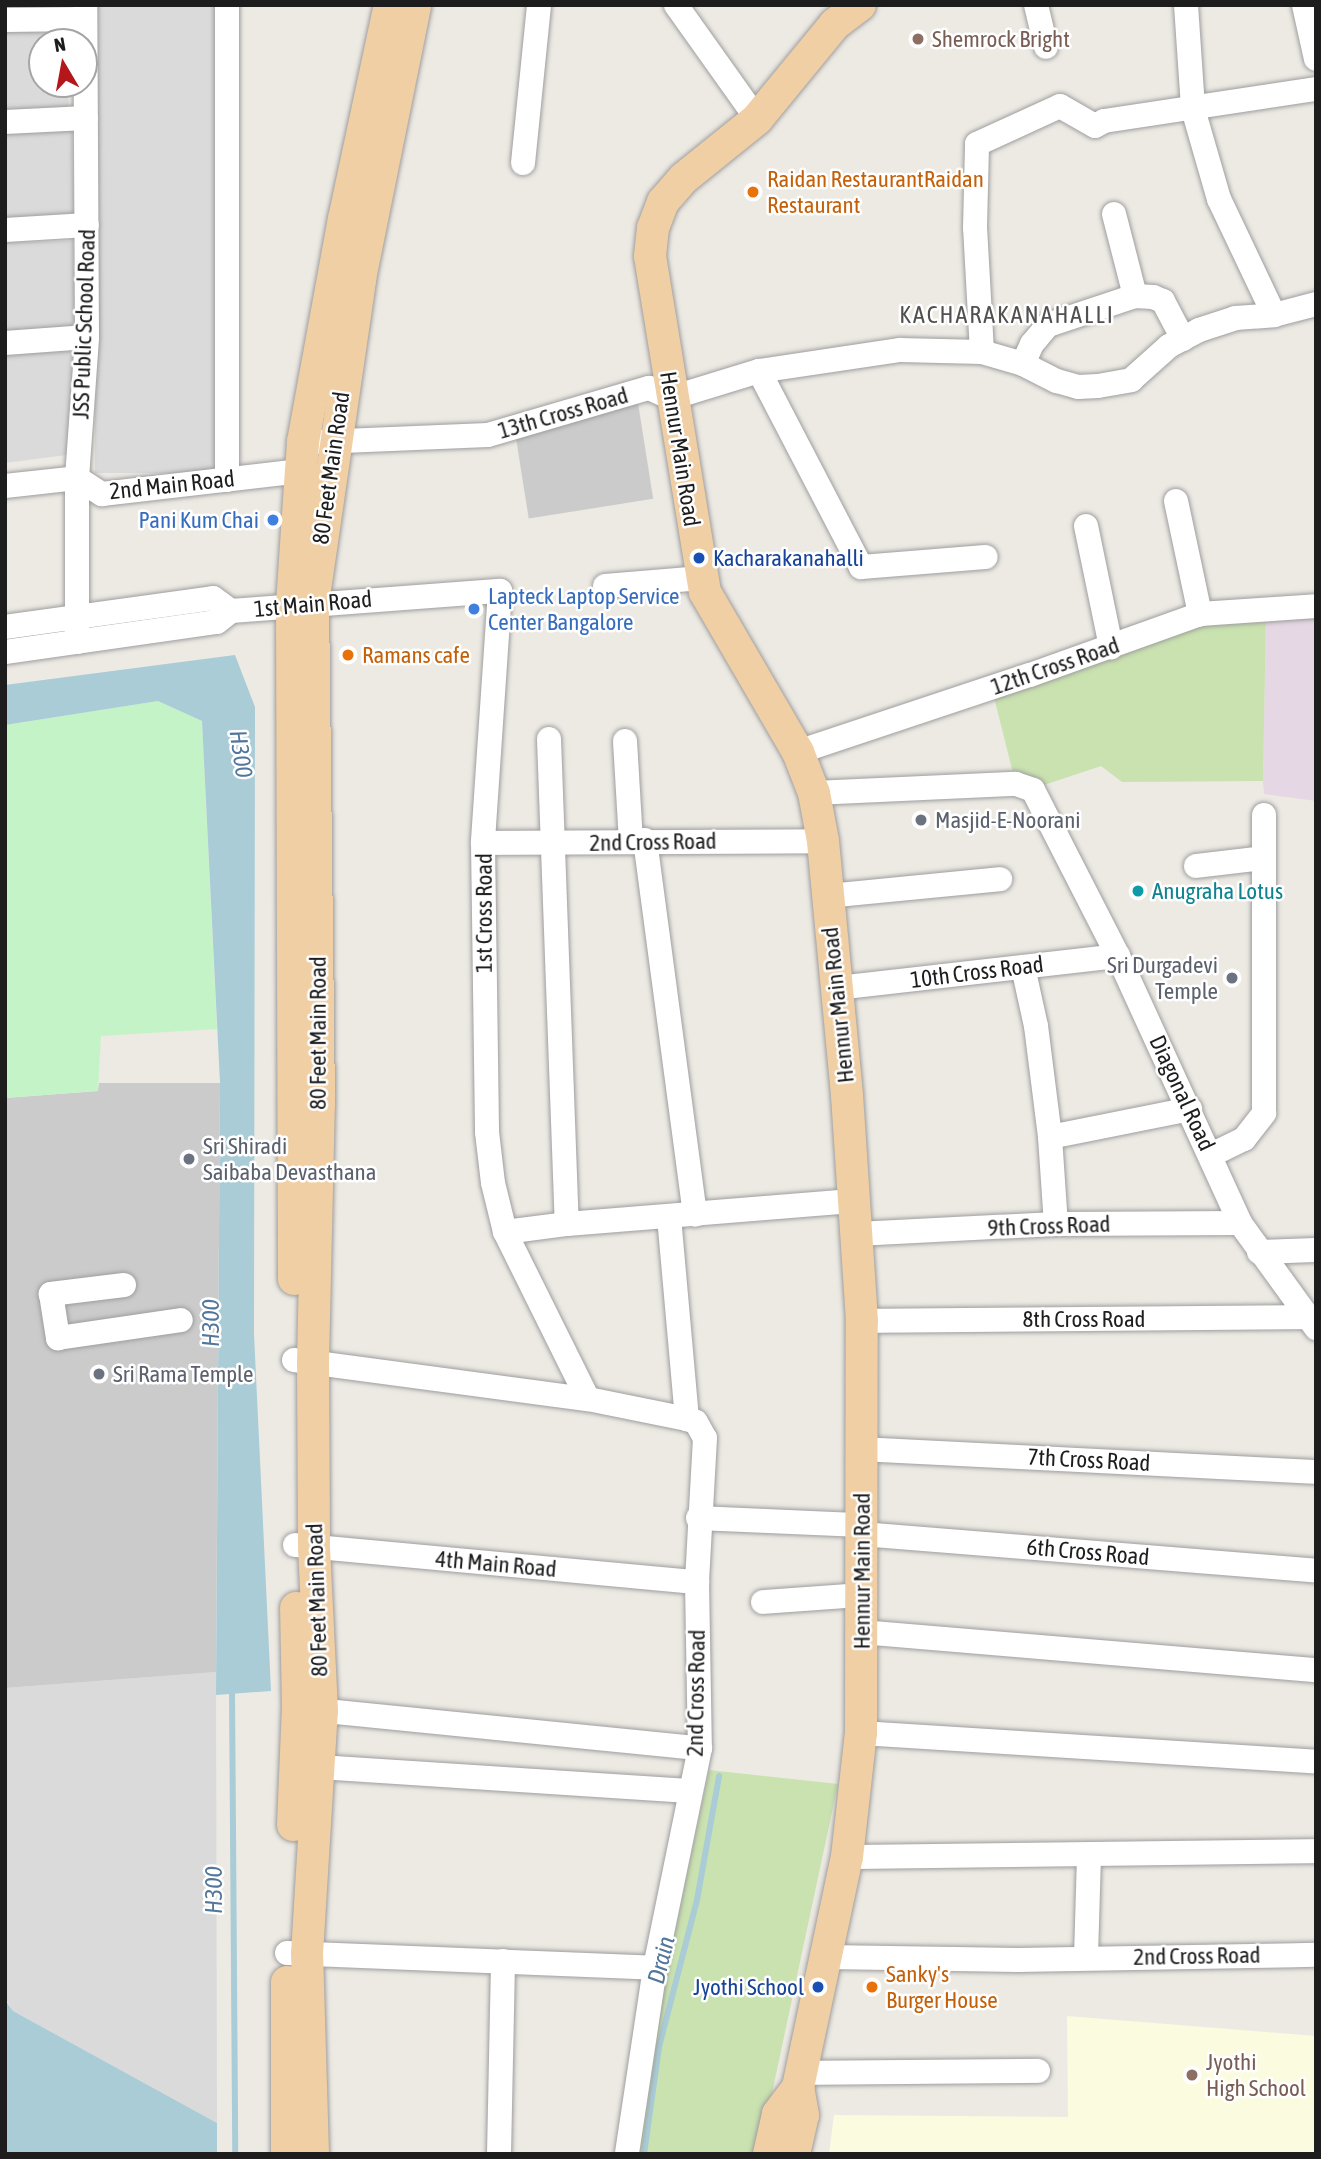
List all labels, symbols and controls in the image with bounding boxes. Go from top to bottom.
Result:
place label: Shemrock Bright [932,25,1070,53]
north arrow [28,28,98,98]
marker: Shemrock Bright [910,31,926,47]
text: N [52,32,67,56]
place label: Raidan RestaurantRaidan Restaurant [767,165,984,219]
marker: Raidan RestaurantRaidan Restaurant [745,184,761,200]
street label: JSS Public School Road [67,228,101,420]
district label: KACHARAKANAHALLI [901,301,1113,329]
street label: Hennur Main Road [654,369,706,529]
street label: 13th Cross Road [495,381,631,445]
street label: 80 Feet Main Road [307,390,355,546]
street label: 2nd Main Road [108,465,236,505]
place label: Pani Kum Chai [139,506,259,534]
marker: Pani Kum Chai [265,512,281,528]
place label: Kacharakanahalli [713,544,864,572]
marker: Kacharakanahalli [691,550,707,566]
place label: Lapteck Laptop Service Center Bangalore [488,582,679,636]
street label: 1st Main Road [253,585,373,623]
marker: Lapteck Laptop Service Center Bangalore [466,601,482,617]
street label: 12th Cross Road [987,631,1123,701]
place label: Ramans cafe [362,641,470,669]
marker: Ramans cafe [340,647,356,663]
water label: H300 [223,728,259,780]
place label: Masjid-E-Noorani [935,806,1081,834]
marker: Masjid-E-Noorani [913,812,929,828]
street label: 2nd Cross Road [589,827,717,857]
street label: 1st Cross Road [470,853,498,973]
place label: Anugraha Lotus [1152,877,1283,905]
marker: Anugraha Lotus [1130,883,1146,899]
street label: Hennur Main Road [816,926,860,1084]
street label: 10th Cross Road [909,950,1045,994]
place label: Sri Durgadevi Temple [1107,951,1218,1005]
street label: 80 Feet Main Road [304,956,332,1110]
marker: Sri Durgadevi Temple [1224,970,1240,986]
street label: Diagonal Road [1143,1031,1221,1155]
place label: Sri Shiradi Saibaba Devasthana [203,1132,376,1186]
marker: Sri Shiradi Saibaba Devasthana [181,1151,197,1167]
street label: 9th Cross Road [987,1210,1111,1242]
water label: H300 [197,1299,225,1347]
street label: 8th Cross Road [1023,1305,1145,1333]
place label: Sri Rama Temple [113,1360,253,1388]
marker: Sri Rama Temple [91,1366,107,1382]
street label: 7th Cross Road [1027,1443,1151,1477]
street label: Hennur Main Road [848,1493,876,1649]
street label: 80 Feet Main Road [301,1523,333,1677]
street label: 6th Cross Road [1026,1533,1150,1571]
street label: 4th Main Road [434,1545,558,1583]
street label: 2nd Cross Road [681,1629,711,1757]
water label: H300 [200,1866,228,1914]
water label: Drain [641,1933,681,1987]
street label: 2nd Cross Road [1133,1941,1261,1971]
place label: Sanky's Burger House [886,1960,998,2014]
place label: Jyothi School [693,1973,804,2001]
marker: Jyothi School [810,1979,826,1995]
marker: Sanky's Burger House [864,1979,880,1995]
place label: Jyothi High School [1206,2048,1306,2102]
marker: Jyothi High School [1184,2067,1200,2083]

